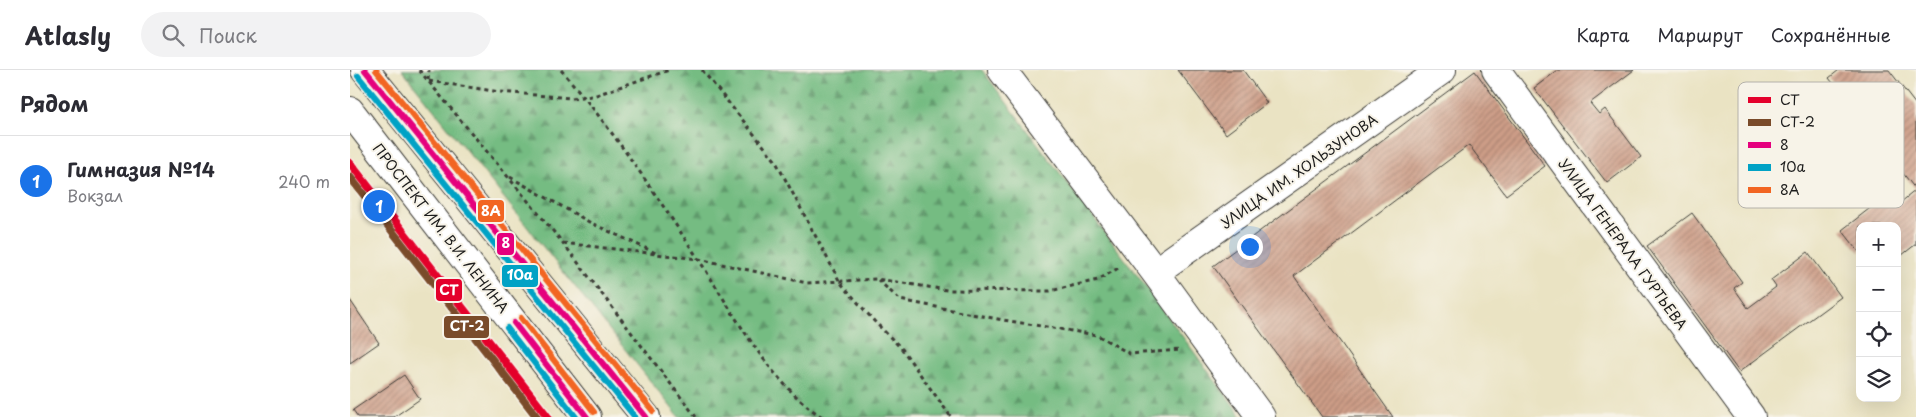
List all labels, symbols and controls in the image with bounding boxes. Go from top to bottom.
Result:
search box [141,12,491,57]
text: Atlasly [25,17,111,53]
icon: search [159,21,187,49]
text: Поиск [199,21,257,49]
text: Карта [1577,21,1629,48]
text: Маршрут [1657,21,1743,48]
text: Сохранённые [1771,21,1891,48]
legend [1738,82,1904,208]
text: Рядом [20,87,88,119]
text: СТ [1780,89,1800,110]
street label: УЛИЦА ИМ. ХОЛЬЗУНОВА [1216,109,1382,233]
text: СТ-2 [1780,111,1815,132]
text: 8 [1780,134,1789,155]
street label: ПРОСПЕКТ ИМ. В.И. ЛЕНИНА [368,139,514,318]
street label: УЛИЦА ГЕНЕРАЛА ГУРТЬЕВА [1554,154,1692,334]
text: Гимназия №14 [67,155,215,183]
text: 10а [1780,156,1806,177]
text: 1 [32,169,40,193]
text: 240 m [278,169,330,193]
text: 8А [1780,179,1800,200]
text: Вокзал [67,183,123,207]
pin: 1 [363,187,395,225]
line badge: 8А [477,199,505,223]
text: 8А [481,200,501,221]
map controls [1856,222,1901,402]
button: + [1856,222,1901,267]
line badge: 8 [496,232,515,256]
text: 8 [502,232,511,253]
your location [1237,234,1263,260]
line badge: 10а [501,264,539,288]
text: 10а [507,264,534,285]
button: − [1856,267,1901,312]
line badge: СТ [435,278,463,302]
text: СТ [439,279,459,300]
button: locate [1856,312,1901,357]
line badge: СТ-2 [443,315,490,339]
text: СТ-2 [450,315,484,336]
button: layers [1856,357,1901,402]

